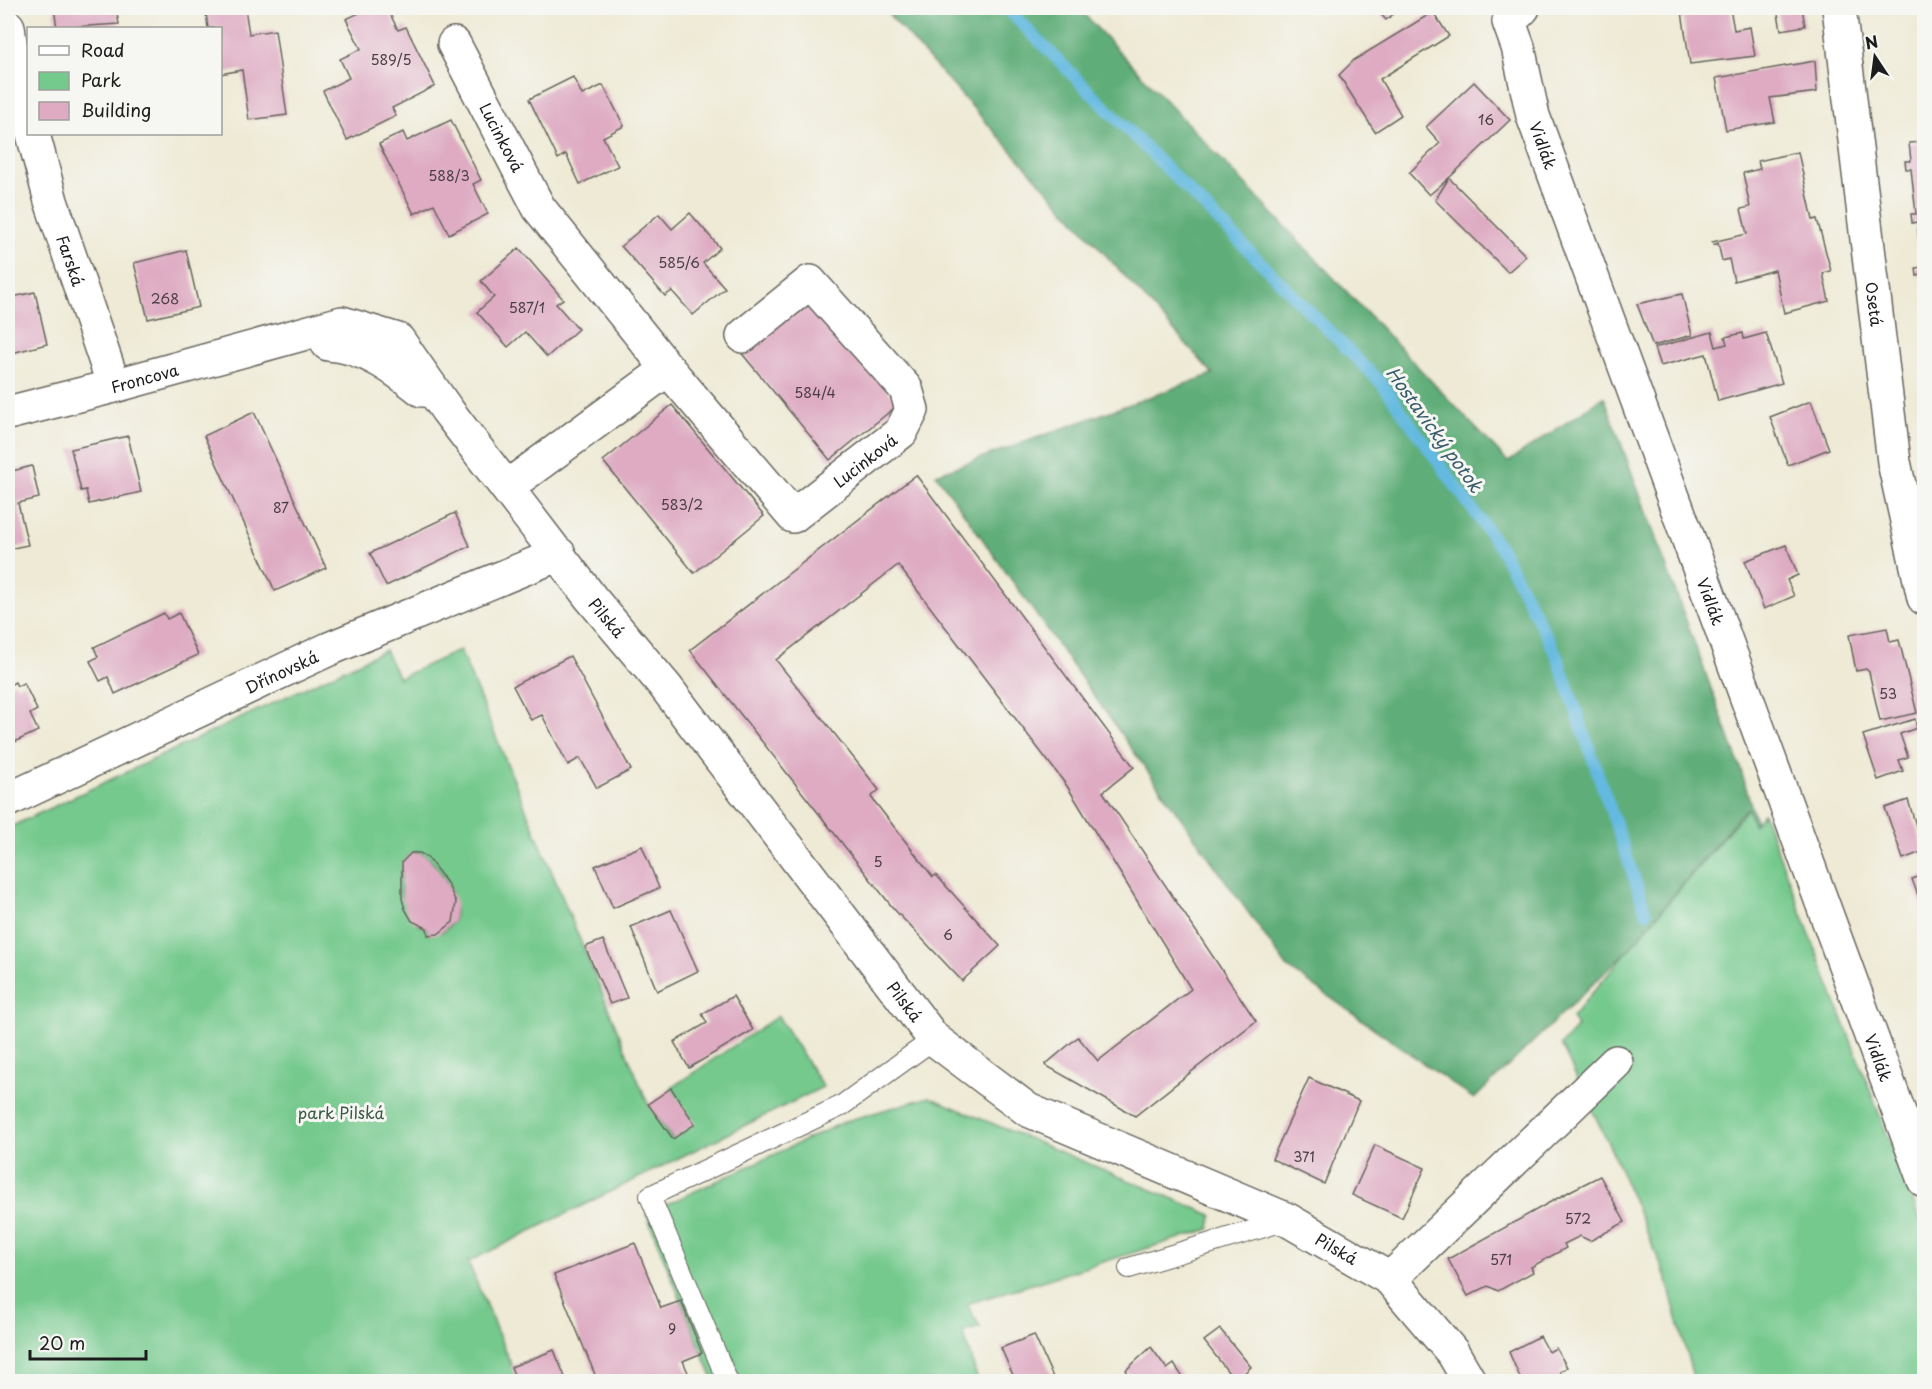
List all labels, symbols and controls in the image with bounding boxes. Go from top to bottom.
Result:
legend [27,27,222,135]
north arrow [1845,27,1905,87]
text: N [1863,28,1880,55]
text: Road [81,36,125,63]
house number: 589/5 [370,49,412,70]
text: Park [81,66,121,93]
text: Building [81,96,151,123]
street label: Lucinková [474,98,530,176]
house number: 16 [1478,109,1494,130]
street label: Vidlák [1524,118,1564,173]
house number: 588/3 [428,165,470,186]
street label: Farská [51,232,91,289]
house number: 585/6 [658,252,700,273]
street label: Osetá [1860,280,1889,327]
house number: 268 [151,288,179,309]
house number: 587/1 [509,297,545,318]
street label: Froncova [108,357,181,398]
water label: Hostavický potok [1380,360,1490,498]
house number: 584/4 [794,382,836,403]
street label: Lucinková [828,427,902,493]
house number: 583/2 [661,494,703,515]
house number: 87 [273,497,289,518]
street label: Vidlák [1692,574,1731,629]
street label: Pilská [584,592,631,642]
street label: Dřínovská [241,644,322,699]
house number: 53 [1879,683,1897,704]
house number: 5 [873,851,883,872]
house number: 6 [943,924,953,945]
street label: Pilská [882,976,928,1026]
street label: Vidlák [1859,1030,1899,1085]
park label: park Pilská [298,1100,385,1124]
house number: 371 [1293,1146,1315,1167]
house number: 572 [1565,1208,1591,1229]
street label: Pilská [1311,1227,1362,1270]
house number: 571 [1490,1249,1512,1270]
house number: 9 [668,1318,676,1339]
scale bar [30,1323,146,1361]
text: 20 m [39,1329,85,1356]

